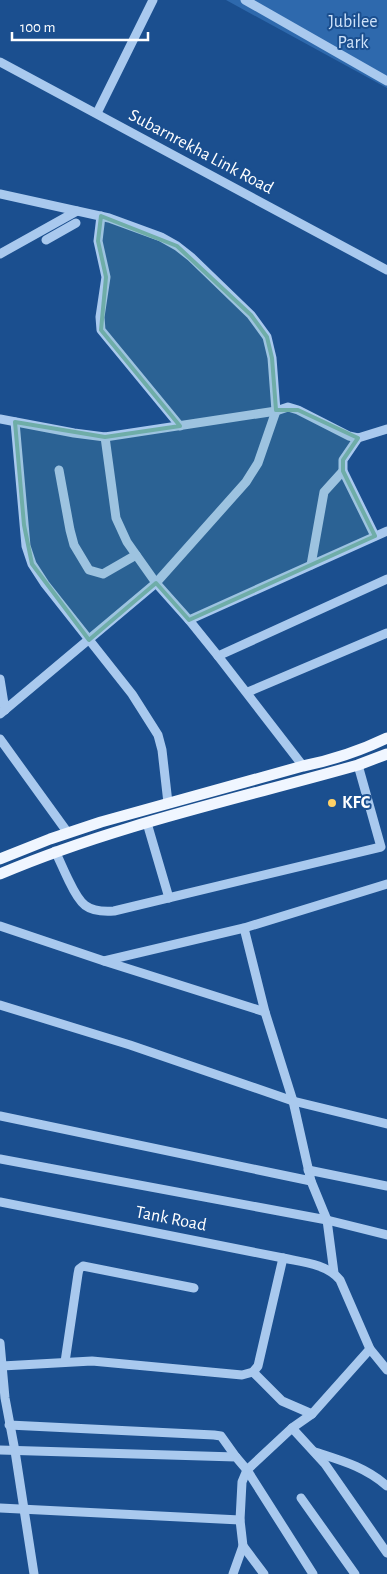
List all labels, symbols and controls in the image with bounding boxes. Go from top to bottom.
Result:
scale bar [12,10,149,42]
park label: Jubilee Park [328,13,378,52]
text: 100 m [20,20,55,35]
street label: Subarnrekha Link Road [126,106,276,198]
place label: KFC [342,794,371,812]
marker: KFC [326,797,338,809]
street label: Tank Road [134,1203,208,1235]

